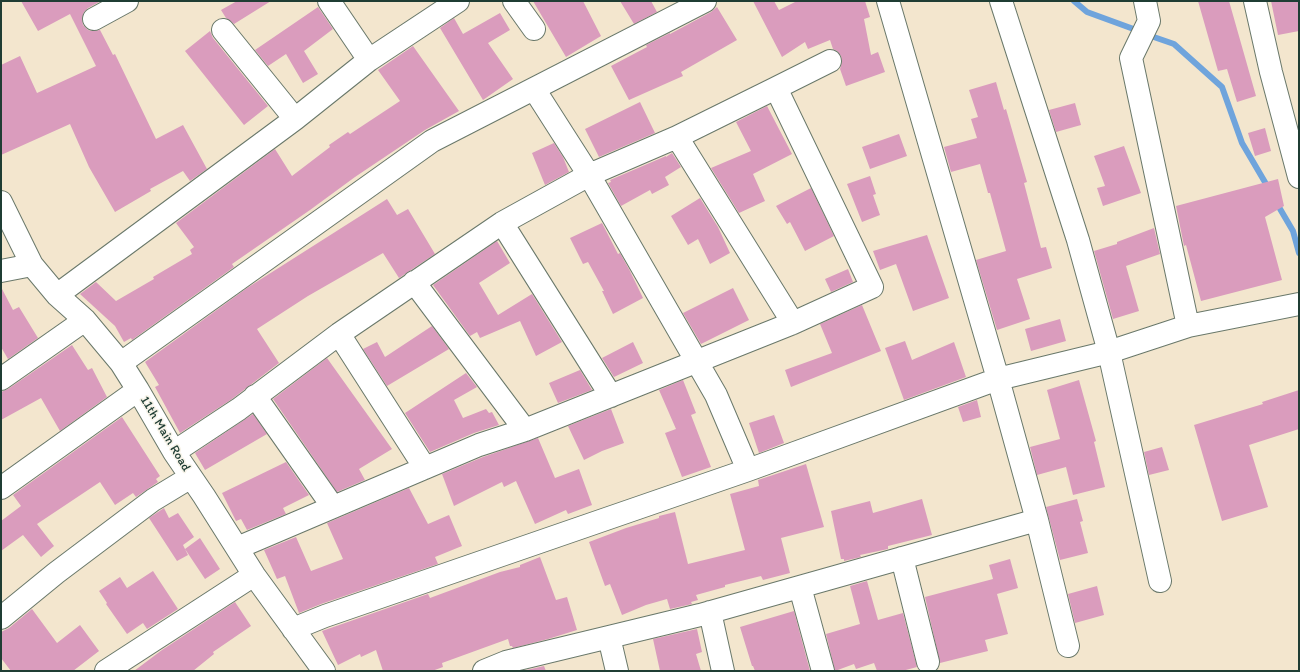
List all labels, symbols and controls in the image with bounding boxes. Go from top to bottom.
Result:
street label: 11th Main Road [136,394,194,474]

